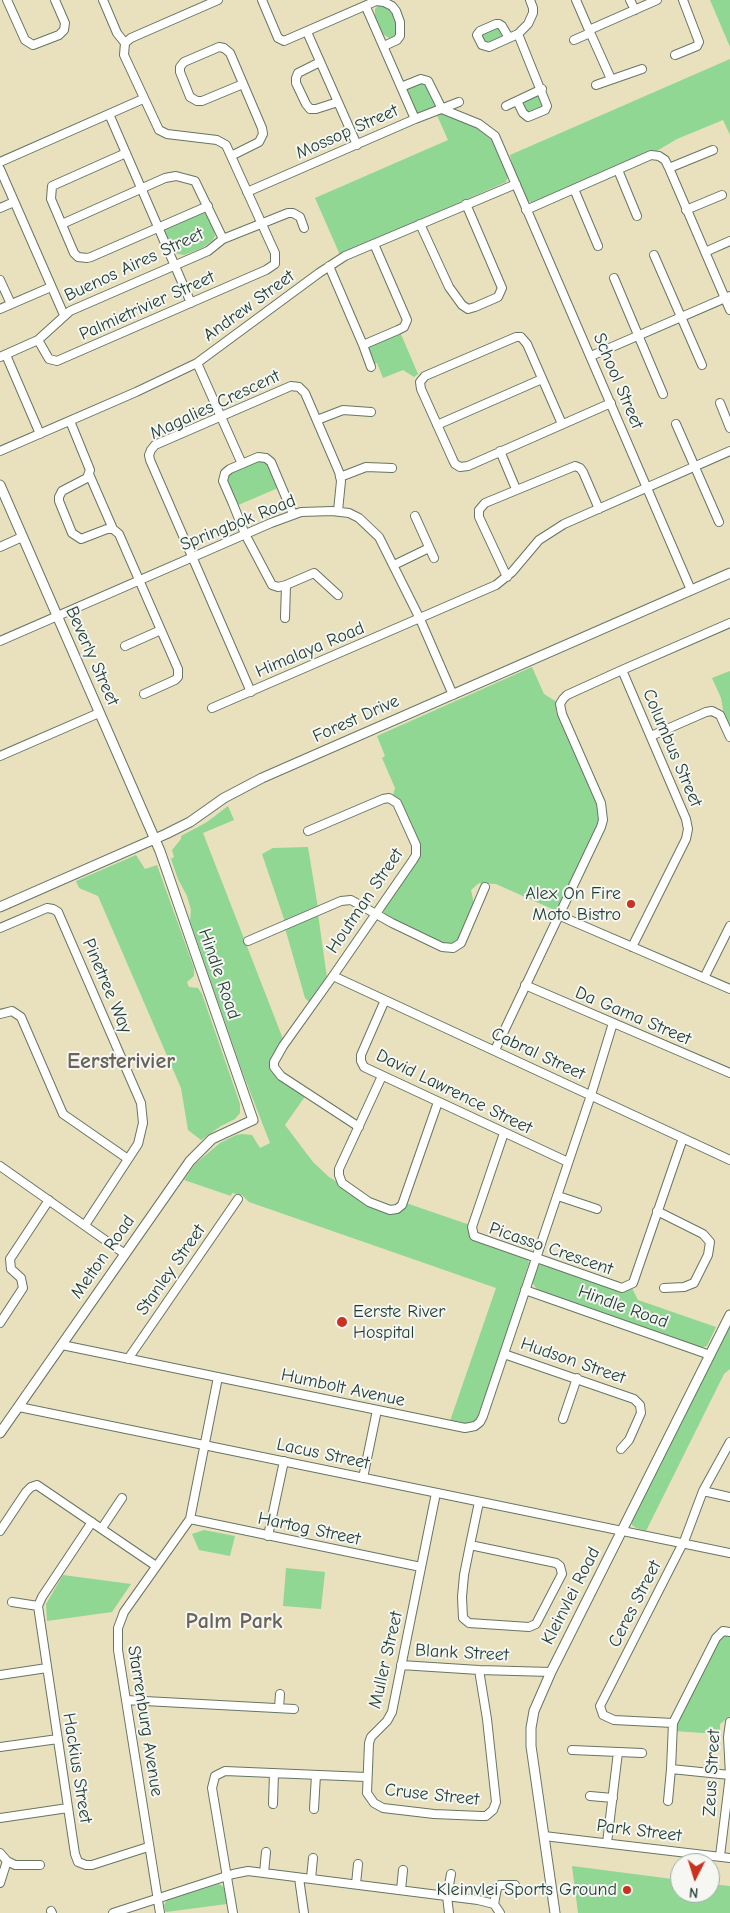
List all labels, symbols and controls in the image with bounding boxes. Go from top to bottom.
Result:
street label: Mossop Street [293,100,401,164]
street label: Buenos Aires Street [61,223,207,307]
street label: Palmietrivier Street [76,266,218,346]
street label: Andrew Street [199,266,299,346]
street label: School Street [588,330,648,432]
street label: Magalies Crescent [147,365,283,445]
street label: Springbok Road [177,490,299,556]
street label: Beverly Street [60,603,124,709]
street label: Himalaya Road [252,617,368,683]
street label: Columbus Street [637,686,707,810]
street label: Forest Drive [310,690,402,748]
street label: Houtman Street [322,844,408,958]
place label: Alex On Fire Moto Bistro [525,883,621,926]
marker: Alex On Fire Moto Bistro [625,898,637,910]
street label: Hindle Road [193,926,245,1022]
street label: Pinetree Way [77,935,137,1037]
street label: Da Gama Street [572,982,694,1050]
street label: Cabral Street [488,1023,588,1085]
street label: David Lawrence Street [372,1045,536,1139]
district label: Eersterivier [67,1049,175,1075]
street label: Melton Road [66,1211,140,1303]
street label: Picasso Crescent [486,1218,616,1280]
street label: Stanley Street [132,1220,210,1320]
street label: Hindle Road [575,1281,671,1333]
place label: Eerste River Hospital [353,1301,445,1344]
marker: Eerste River Hospital [335,1315,349,1329]
street label: Hudson Street [518,1333,628,1389]
street label: Humbolt Avenue [279,1364,407,1412]
street label: Lacus Street [275,1434,371,1474]
street label: Hartog Street [256,1508,362,1550]
street label: Kleinvlei Road [537,1544,605,1648]
street label: Ceres Street [604,1557,666,1651]
district label: Palm Park [186,1609,282,1635]
street label: Muller Street [364,1609,408,1711]
street label: Blank Street [414,1640,510,1666]
street label: Starrenburg Avenue [122,1644,168,1798]
street label: Hackius Street [58,1711,96,1825]
street label: Zeus Street [699,1729,725,1817]
street label: Cruse Street [384,1779,480,1811]
street label: Park Street [595,1815,683,1847]
north arrow [670,1853,720,1903]
place label: Kleinvlei Sports Ground [437,1879,617,1901]
marker: Kleinvlei Sports Ground [621,1884,633,1896]
text: N [688,1884,699,1901]

